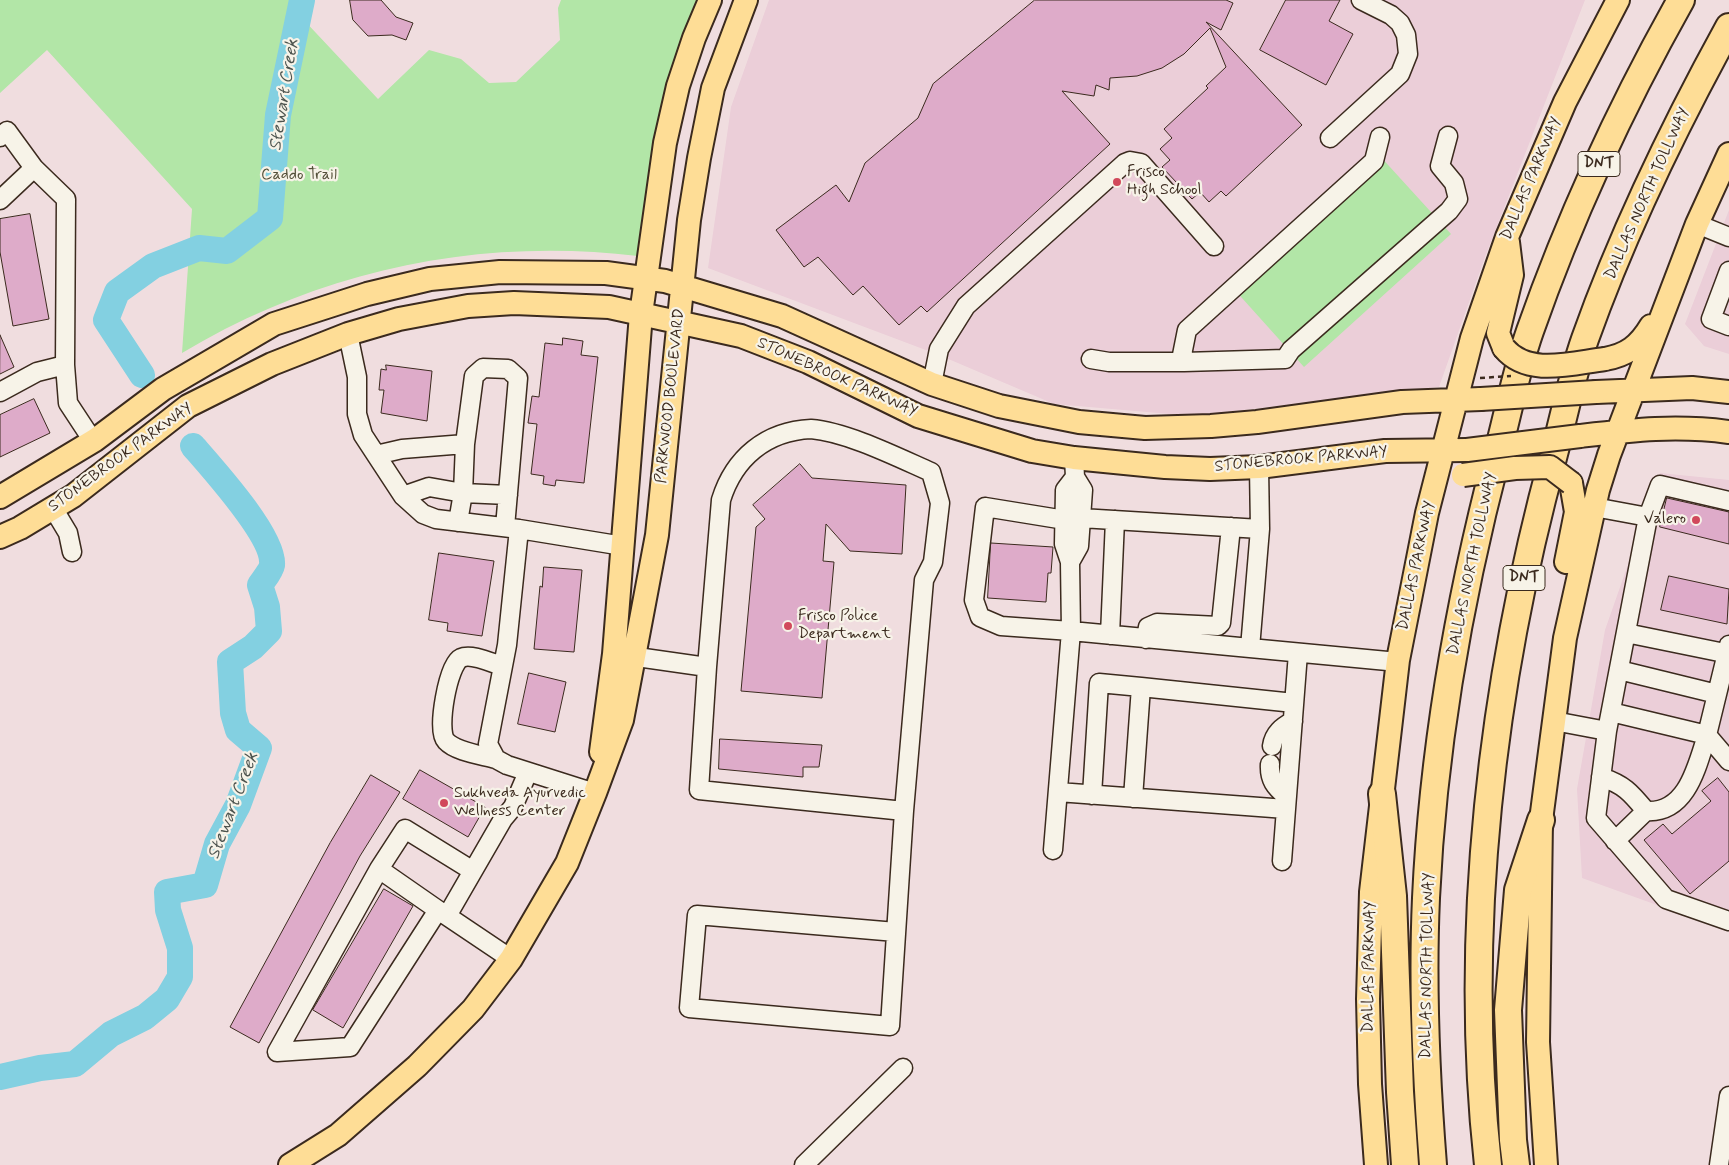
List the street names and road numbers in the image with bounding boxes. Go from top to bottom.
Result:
street label: DALLAS NORTH TOLLWAY [1601,105,1695,283]
street label: DALLAS PARKWAY [1497,115,1567,243]
road number: DNT [1578,152,1620,176]
street label: PARKWOOD BOULEVARD [652,308,690,484]
street label: STONEBROOK PARKWAY [754,334,920,422]
street label: STONEBROOK PARKWAY [45,399,197,517]
street label: STONEBROOK PARKWAY [1214,443,1388,477]
street label: DALLAS NORTH TOLLWAY [1444,471,1502,657]
street label: DALLAS PARKWAY [1394,500,1440,632]
road number: DNT [1503,566,1545,590]
street label: DALLAS NORTH TOLLWAY [1417,873,1439,1059]
street label: DALLAS PARKWAY [1359,901,1381,1033]

